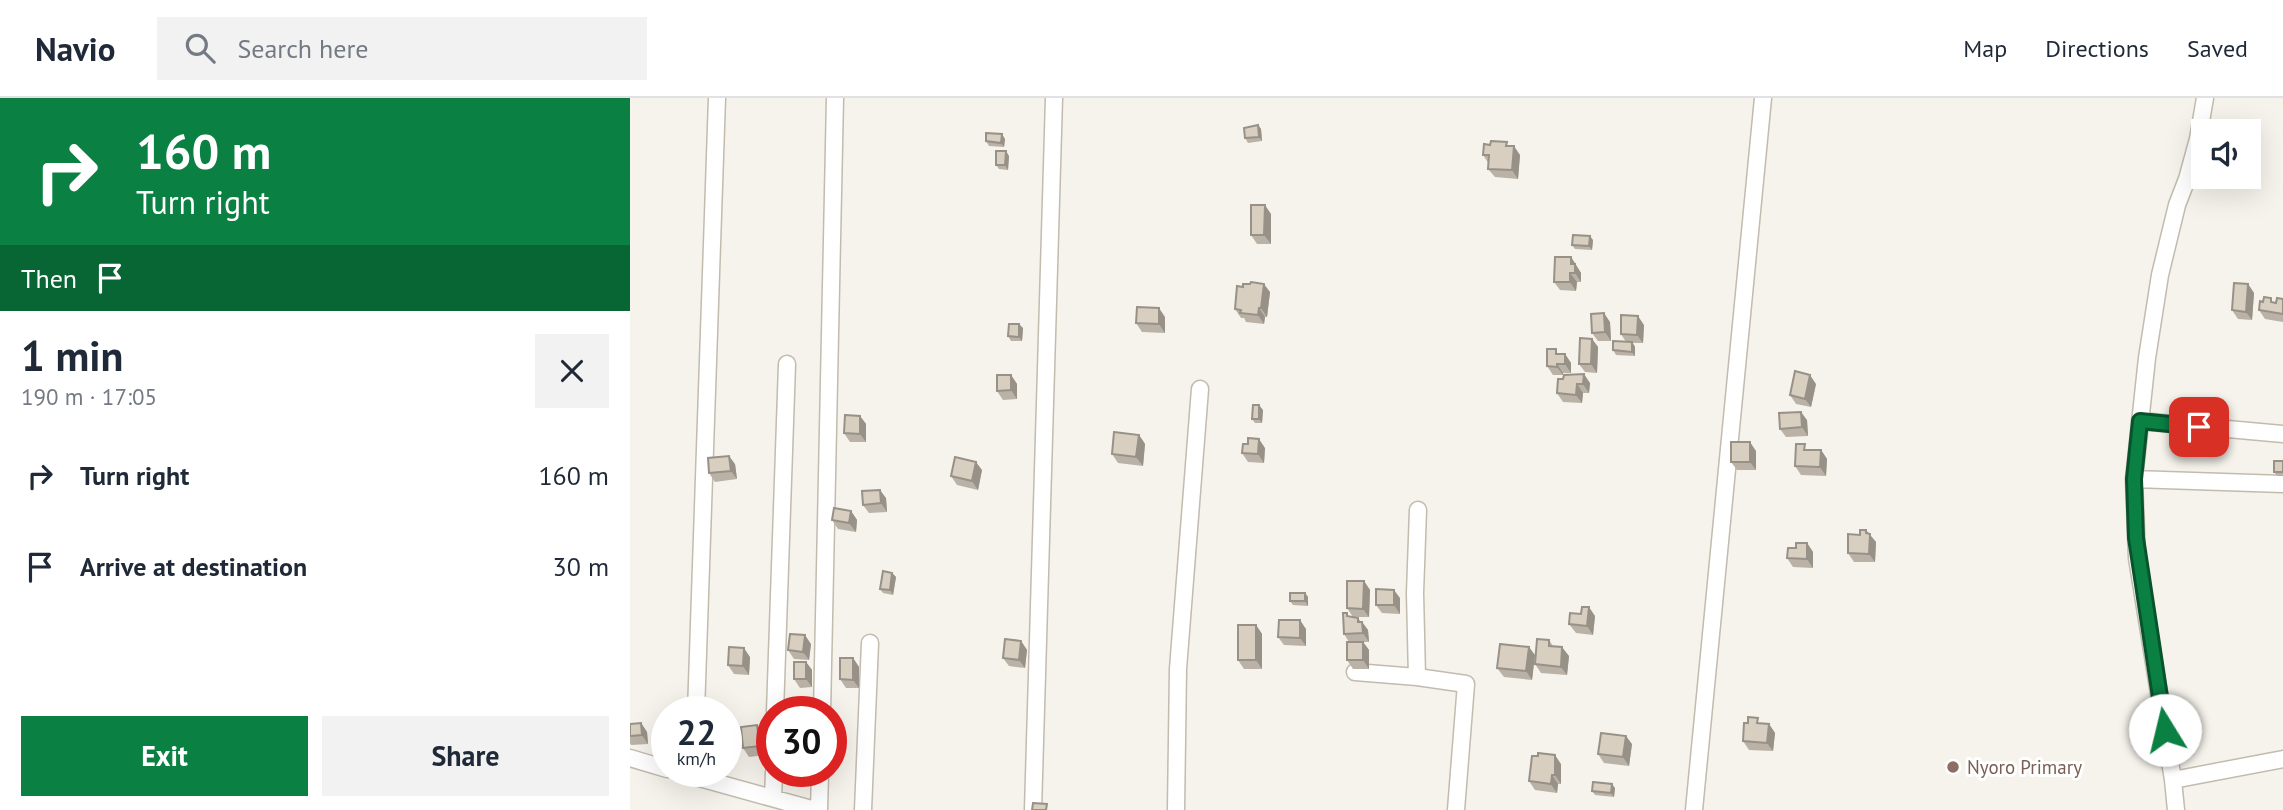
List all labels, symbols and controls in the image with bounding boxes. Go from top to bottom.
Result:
search box [157,17,647,80]
text: Navio [35,27,115,70]
icon: search [181,29,219,67]
text: Search here [237,32,369,65]
text: Map [1963,33,2007,64]
text: Directions [2045,33,2149,64]
text: Saved [2187,33,2248,64]
text: 160 m [136,119,271,183]
map controls [2191,119,2261,189]
button: sound [2191,119,2261,189]
icon: right [21,126,112,217]
text: Turn right [136,181,270,223]
icon: arrive [91,259,129,297]
text: Then [21,262,77,295]
text: 1 min [21,328,123,383]
button: close [535,334,609,408]
text: 190 m · 17:05 [21,382,157,411]
pin [2169,397,2229,457]
icon: arrive [2180,408,2218,446]
icon: right [21,457,59,495]
text: Turn right [80,459,189,492]
text: 160 m [538,459,609,492]
icon: arrive [21,548,59,586]
text: Arrive at destination [80,550,307,583]
text: 30 m [553,550,609,583]
position arrow [2128,693,2202,767]
speed limit sign: 30 [756,696,847,787]
text: 22 [677,709,716,755]
button: Exit [21,716,308,796]
button: Share [322,716,609,796]
text: km/h [677,747,716,770]
place label: Nyoro Primary [1967,755,2082,779]
marker: Nyoro Primary [1945,759,1961,775]

